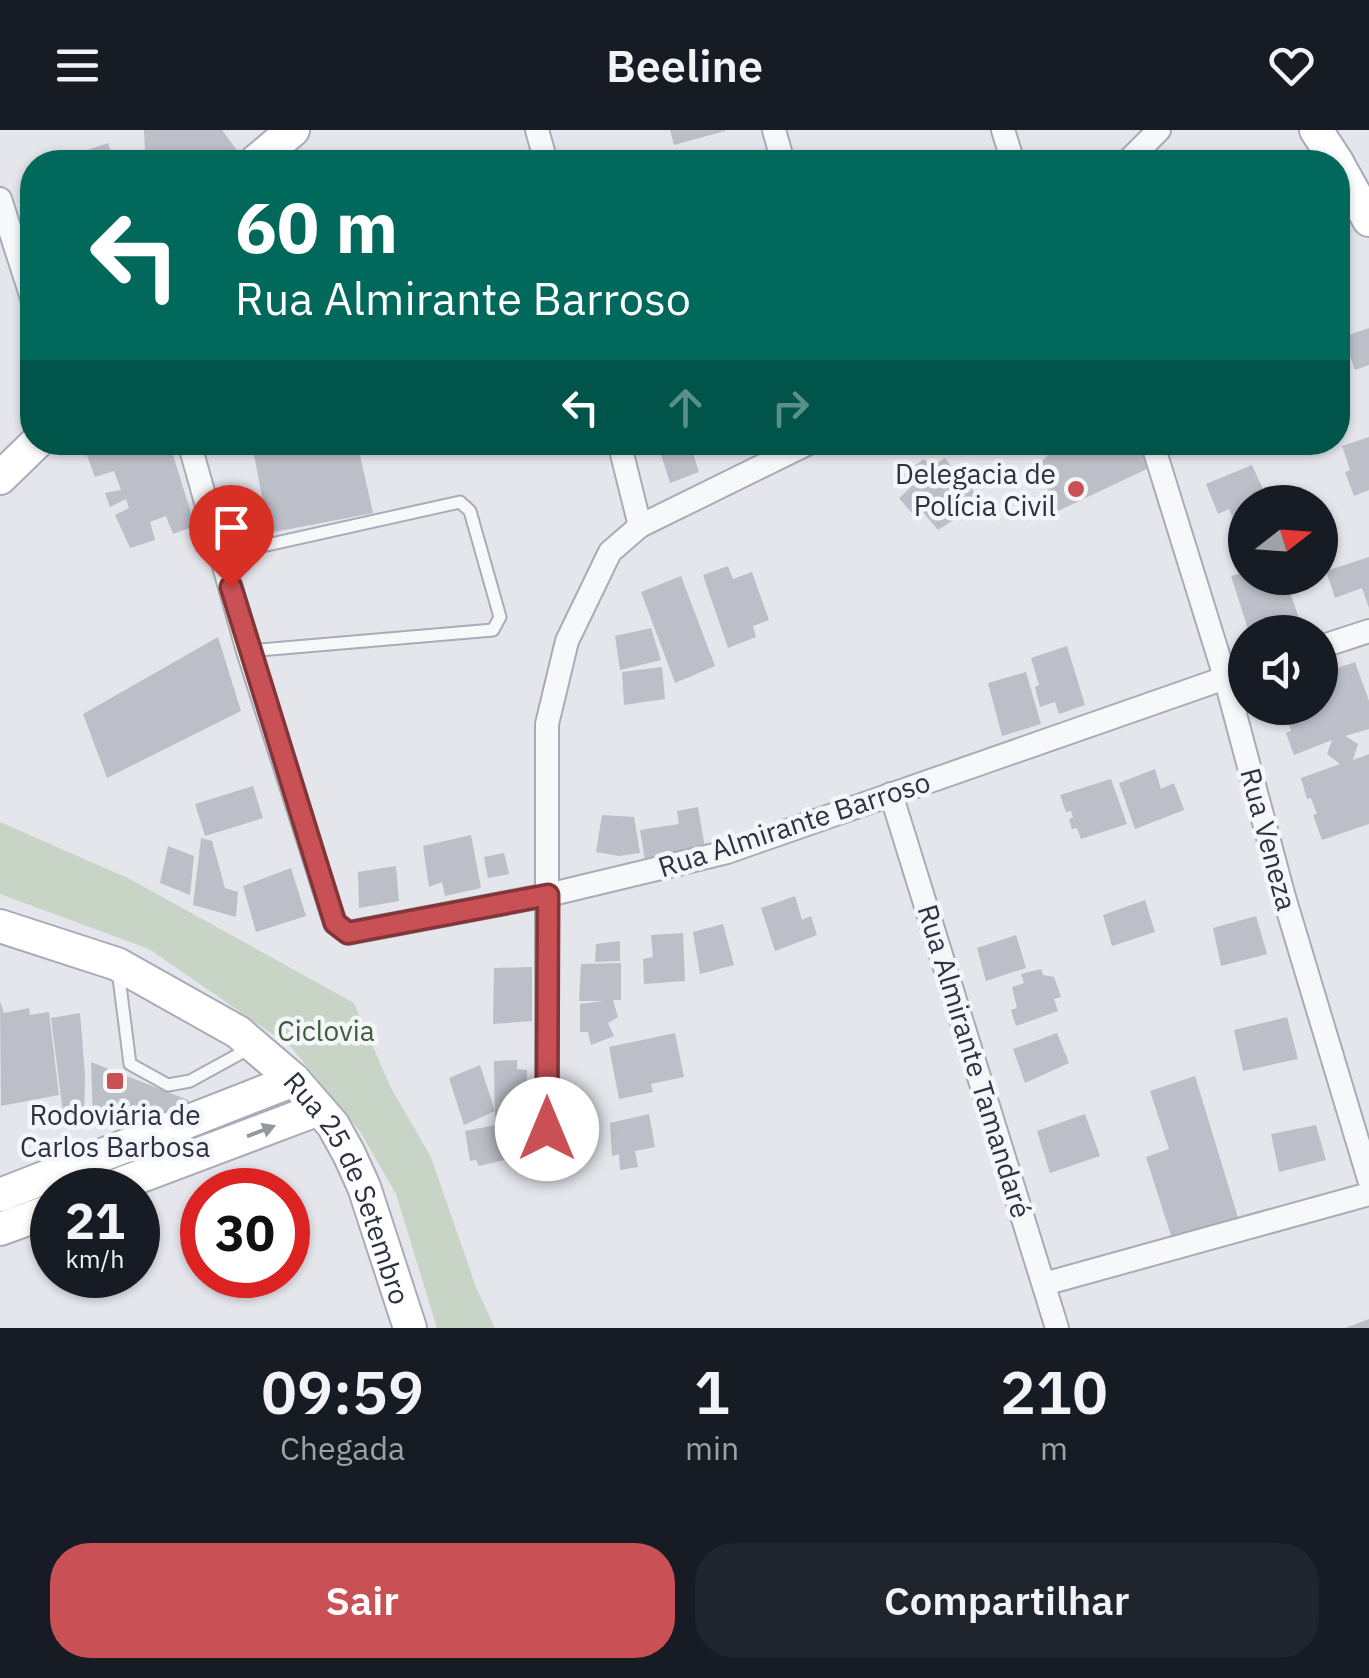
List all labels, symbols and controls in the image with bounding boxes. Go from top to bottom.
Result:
text: Beeline [606,36,763,94]
icon: menu [50,38,105,93]
icon: heart [1264,38,1319,93]
text: 60 m [235,181,398,272]
icon: left [70,190,200,320]
text: Rua Almirante Barroso [235,269,691,327]
icon: left [553,380,608,435]
icon: ahead [658,380,713,435]
icon: right [763,380,818,435]
place label: Delegacia de Polícia Civil [895,455,1056,524]
marker: Delegacia de Polícia Civil [1065,478,1087,500]
pin [189,485,274,588]
north arrow [1228,485,1338,595]
map controls [1228,485,1338,725]
icon: arrive [204,500,259,555]
button: sound [1228,615,1338,725]
street label: Rua Almirante Barroso [653,763,935,885]
street label: Rua Veneza [1232,764,1306,914]
street label: Rua Almirante Tamandaré [910,900,1040,1222]
park label: Ciclovia [277,1012,375,1049]
street label: Rua 25 de Setembro [276,1063,419,1309]
marker: Rodoviária de Carlos Barbosa [104,1070,126,1092]
position arrow [495,1077,599,1181]
place label: Rodoviária de Carlos Barbosa [20,1096,210,1165]
one-way arrow [246,1123,276,1138]
speed limit sign: 30 [180,1168,310,1298]
text: 21 [65,1188,125,1253]
text: km/h [66,1242,124,1275]
text: 09:59 [261,1352,424,1431]
text: 1 [694,1352,730,1431]
text: 210 [1000,1352,1108,1431]
text: Chegada [280,1427,405,1469]
text: min [685,1427,739,1469]
text: m [1040,1427,1068,1469]
button: Sair [50,1543,675,1658]
button: Compartilhar [695,1543,1319,1658]

